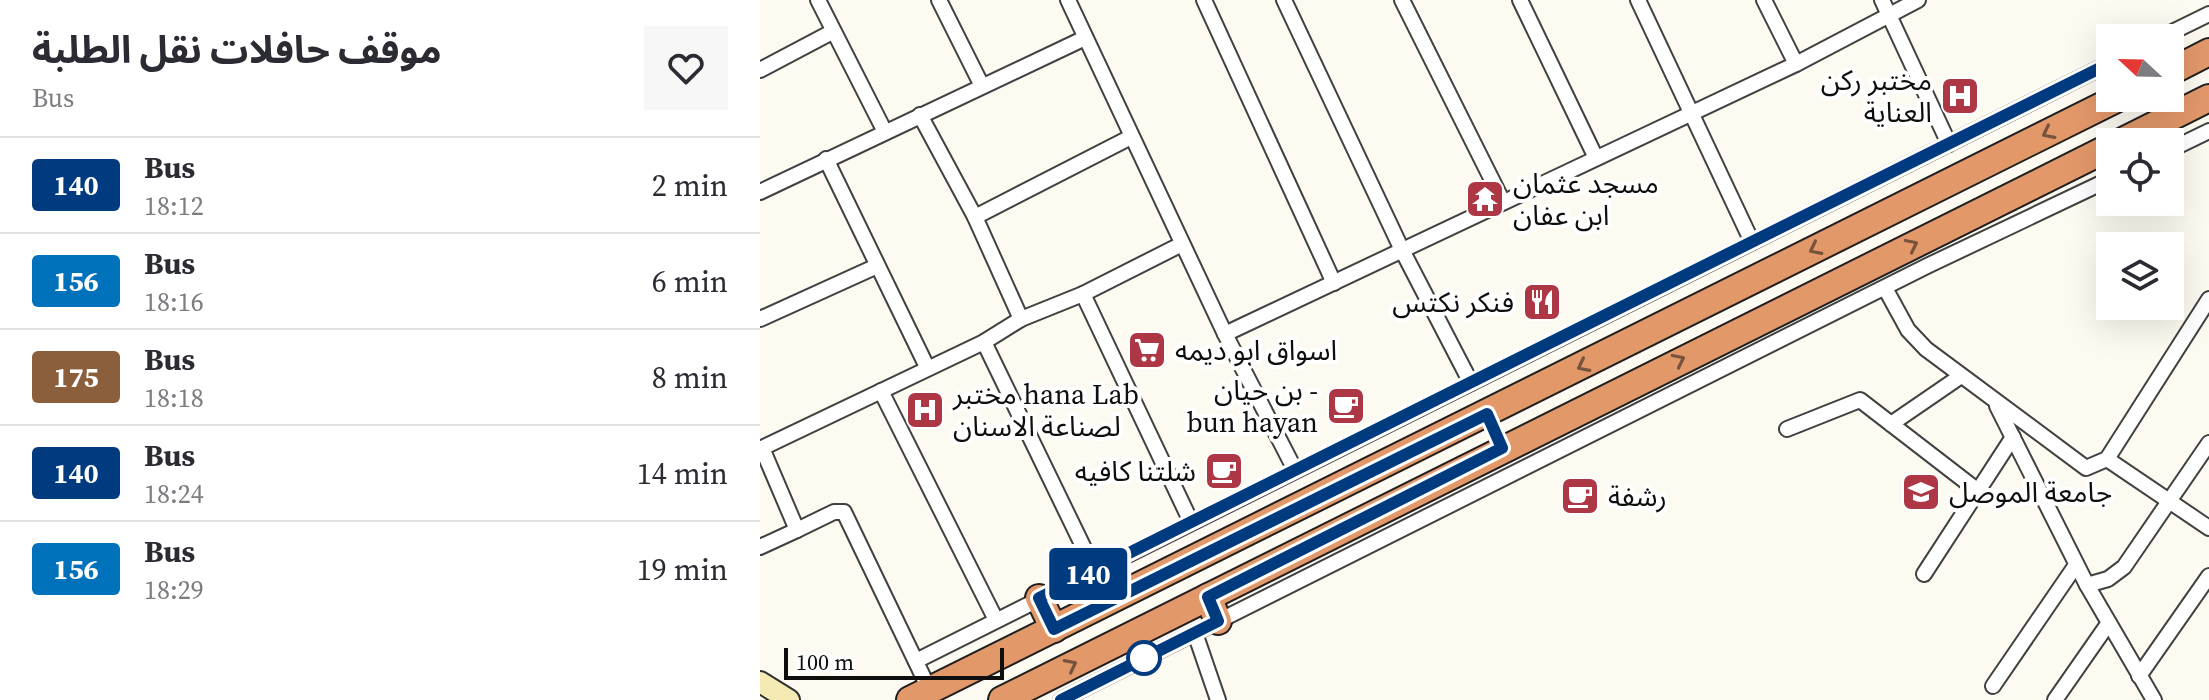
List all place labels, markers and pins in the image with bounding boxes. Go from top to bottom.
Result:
place label: مختبر ركن العناية [1821,61,1932,131]
hospital icon: مختبر ركن العناية [1939,75,1981,117]
place label: مسجد عثمان ابن عفان [1513,164,1659,234]
temple icon: مسجد عثمان ابن عفان [1464,178,1506,220]
restaurant icon: فنكر نكتس [1521,281,1563,323]
place label: فنكر نكتس [1392,283,1514,321]
supermarket icon: اسواق ابو ديمه [1126,329,1168,371]
place label: اسواق ابو ديمه [1175,331,1337,369]
place label: بن حيان - bun hayan [1187,371,1318,441]
place label: مختبر hana Lab لصناعة الاسنان [952,375,1139,445]
cafe icon: بن حيان - bun hayan [1325,385,1367,427]
hospital icon: مختبر hana Lab لصناعة الاسنان [904,389,946,431]
cafe icon: شلتنا كافيه [1203,450,1245,492]
place label: شلتنا كافيه [1075,452,1196,490]
school or university icon: جامعة الموصل [1900,471,1942,513]
place label: جامعة الموصل [1949,473,2112,511]
cafe icon: رشفة [1559,475,1601,517]
place label: رشفة [1608,477,1667,515]
unlabelled marker [1127,641,1161,675]

